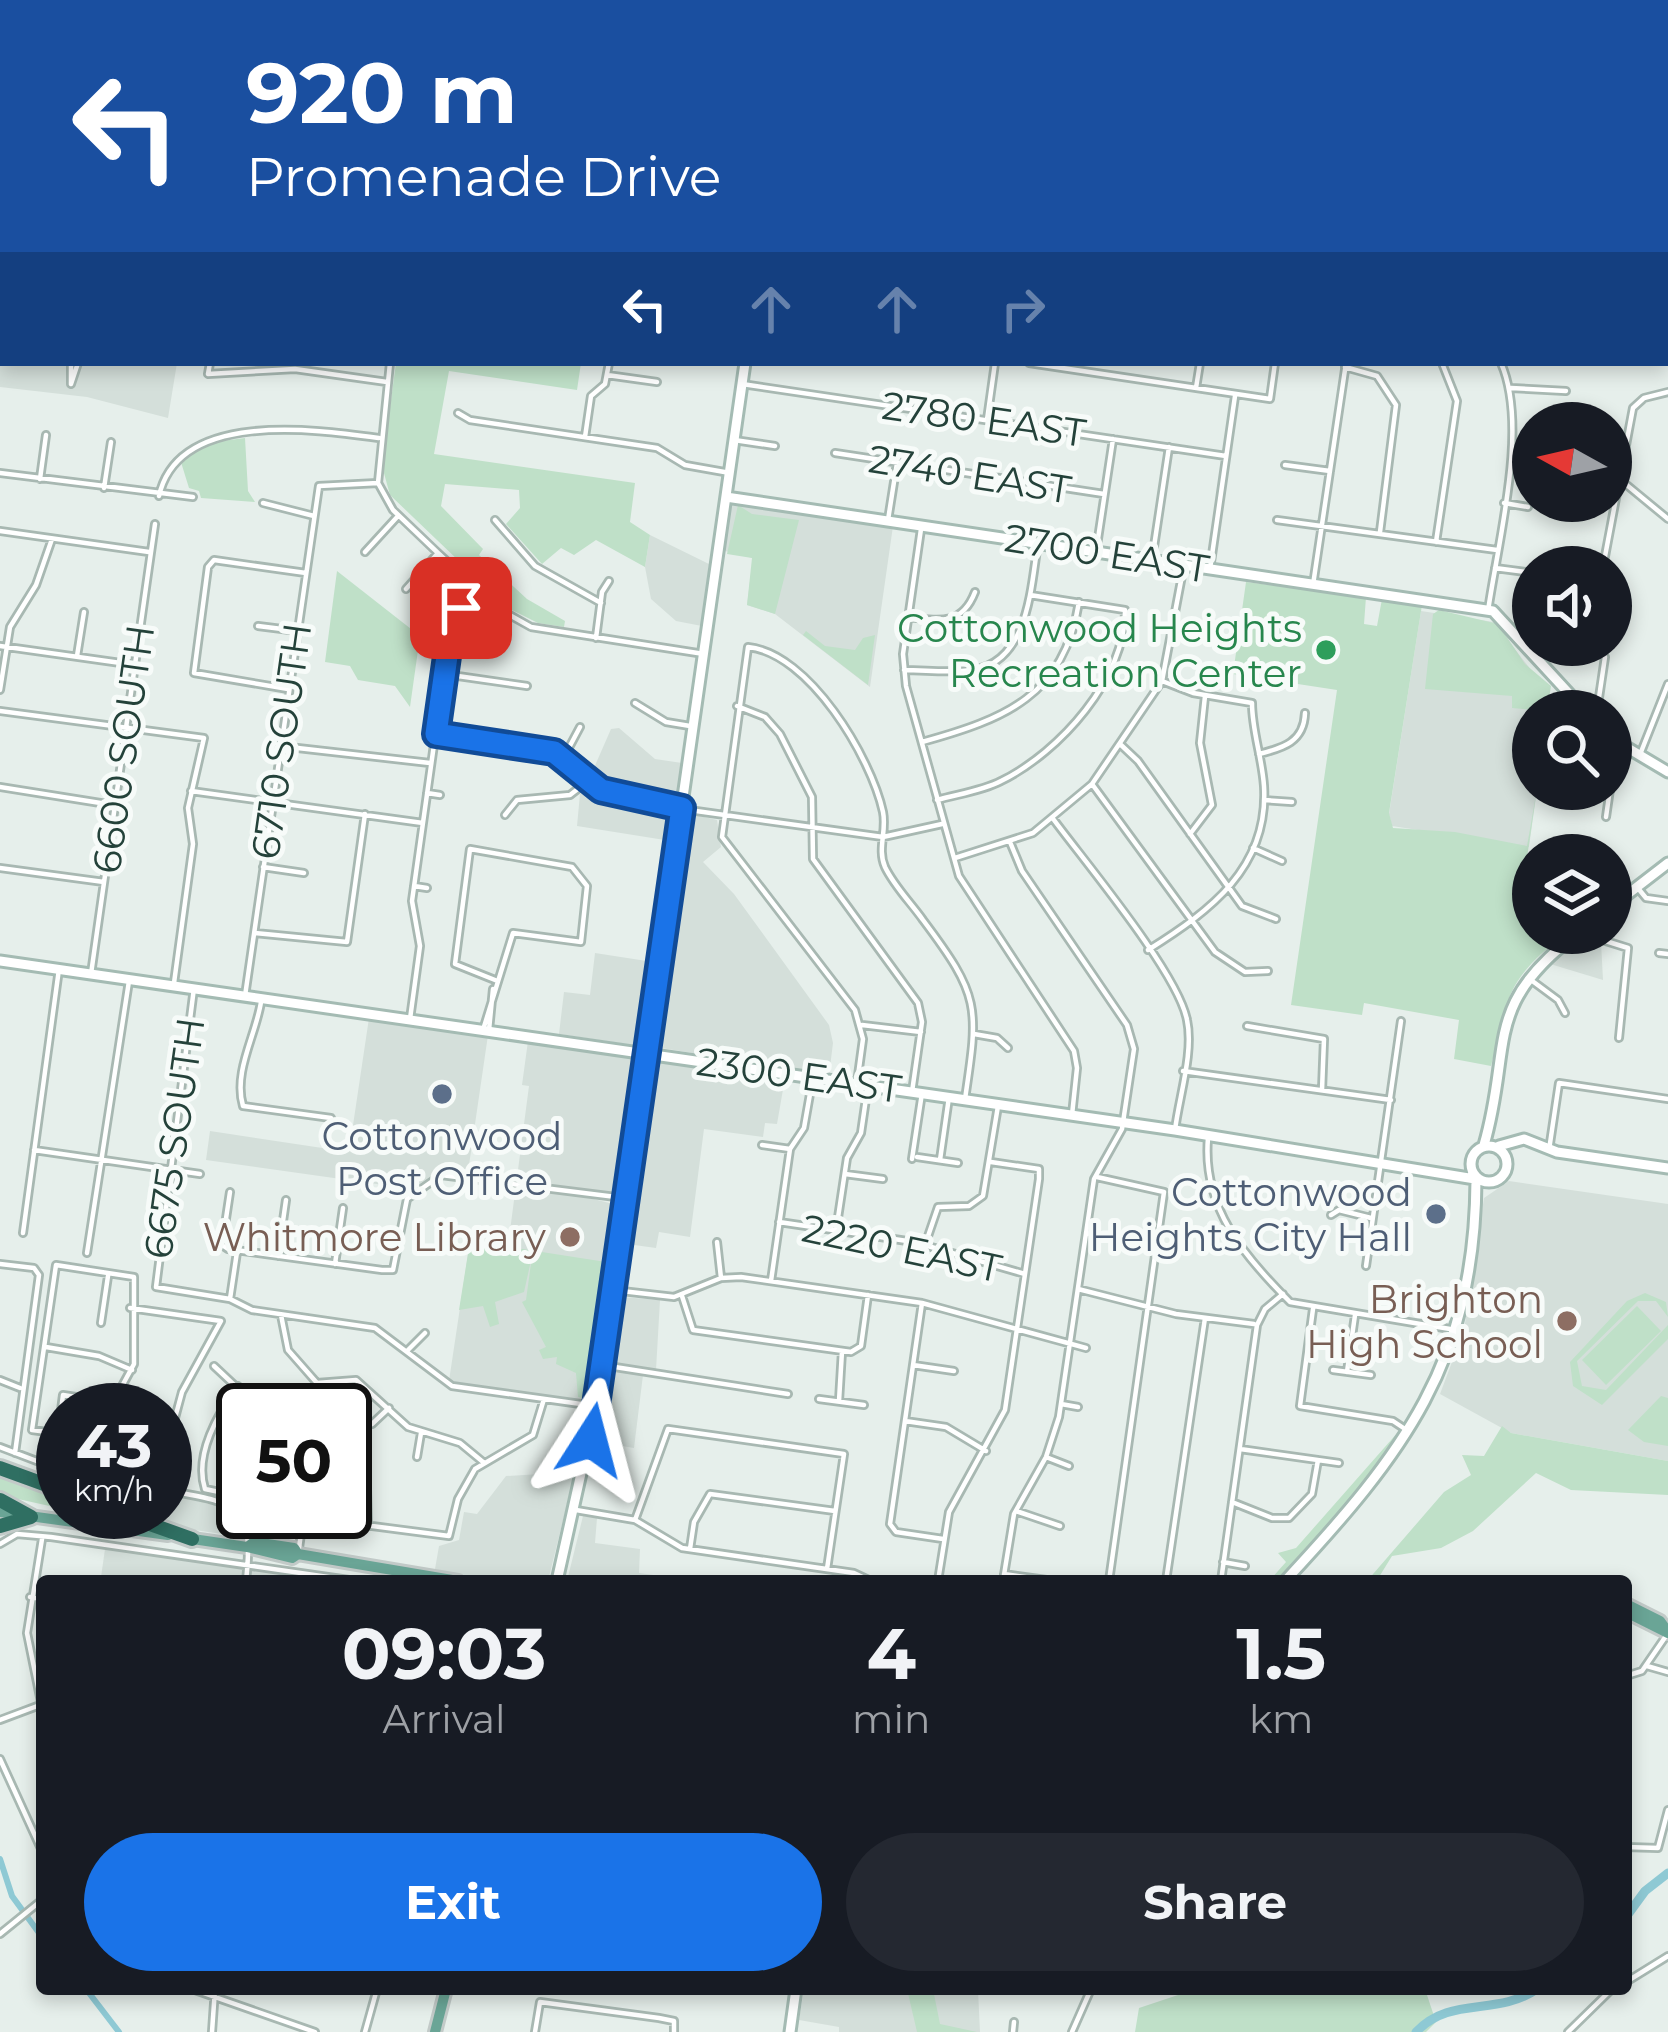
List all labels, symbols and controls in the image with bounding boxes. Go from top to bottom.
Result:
text: 920 m [246,42,518,144]
icon: left [48,48,204,204]
text: Promenade Drive [246,144,721,210]
icon: left [612,276,678,342]
icon: ahead [738,276,804,342]
icon: ahead [864,276,930,342]
icon: right [990,276,1056,342]
street label: 2780 EAST [879,381,1090,457]
north arrow [1512,402,1632,522]
map controls [1512,402,1632,954]
street label: 2740 EAST [865,434,1075,514]
street label: 2700 EAST [1001,513,1213,593]
button: sound [1512,546,1632,666]
pin [410,557,512,659]
icon: arrive [428,575,494,641]
place label: Cottonwood Heights Recreation Center [897,604,1302,697]
street label: 6710 SOUTH [241,620,321,862]
street label: 6600 SOUTH [82,622,164,876]
marker: Cottonwood Heights Recreation Center [1313,637,1339,663]
button: search [1512,690,1632,810]
button: layers [1512,834,1632,954]
street label: 6675 SOUTH [133,1014,215,1262]
street label: 2300 EAST [694,1037,905,1113]
marker: Cottonwood Post Office [429,1081,455,1107]
place label: Cottonwood Post Office [321,1112,563,1205]
place label: Cottonwood Heights City Hall [1089,1168,1412,1261]
marker: Cottonwood Heights City Hall [1423,1201,1449,1227]
street label: 2220 EAST [798,1203,1007,1293]
place label: Whitmore Library [203,1213,547,1261]
marker: Whitmore Library [557,1224,583,1250]
place label: Brighton High School [1306,1275,1543,1368]
marker: Brighton High School [1554,1308,1580,1334]
position arrow [528,1377,654,1503]
speed limit sign: 50 [216,1383,372,1539]
text: 43 [76,1409,152,1482]
text: km/h [74,1472,154,1509]
text: 09:03 [342,1609,546,1697]
text: 4 [866,1609,916,1697]
text: 1.5 [1236,1609,1326,1697]
text: Arrival [383,1695,506,1743]
text: min [852,1695,930,1743]
text: km [1249,1695,1313,1743]
button: Exit [84,1833,822,1971]
button: Share [846,1833,1584,1971]

